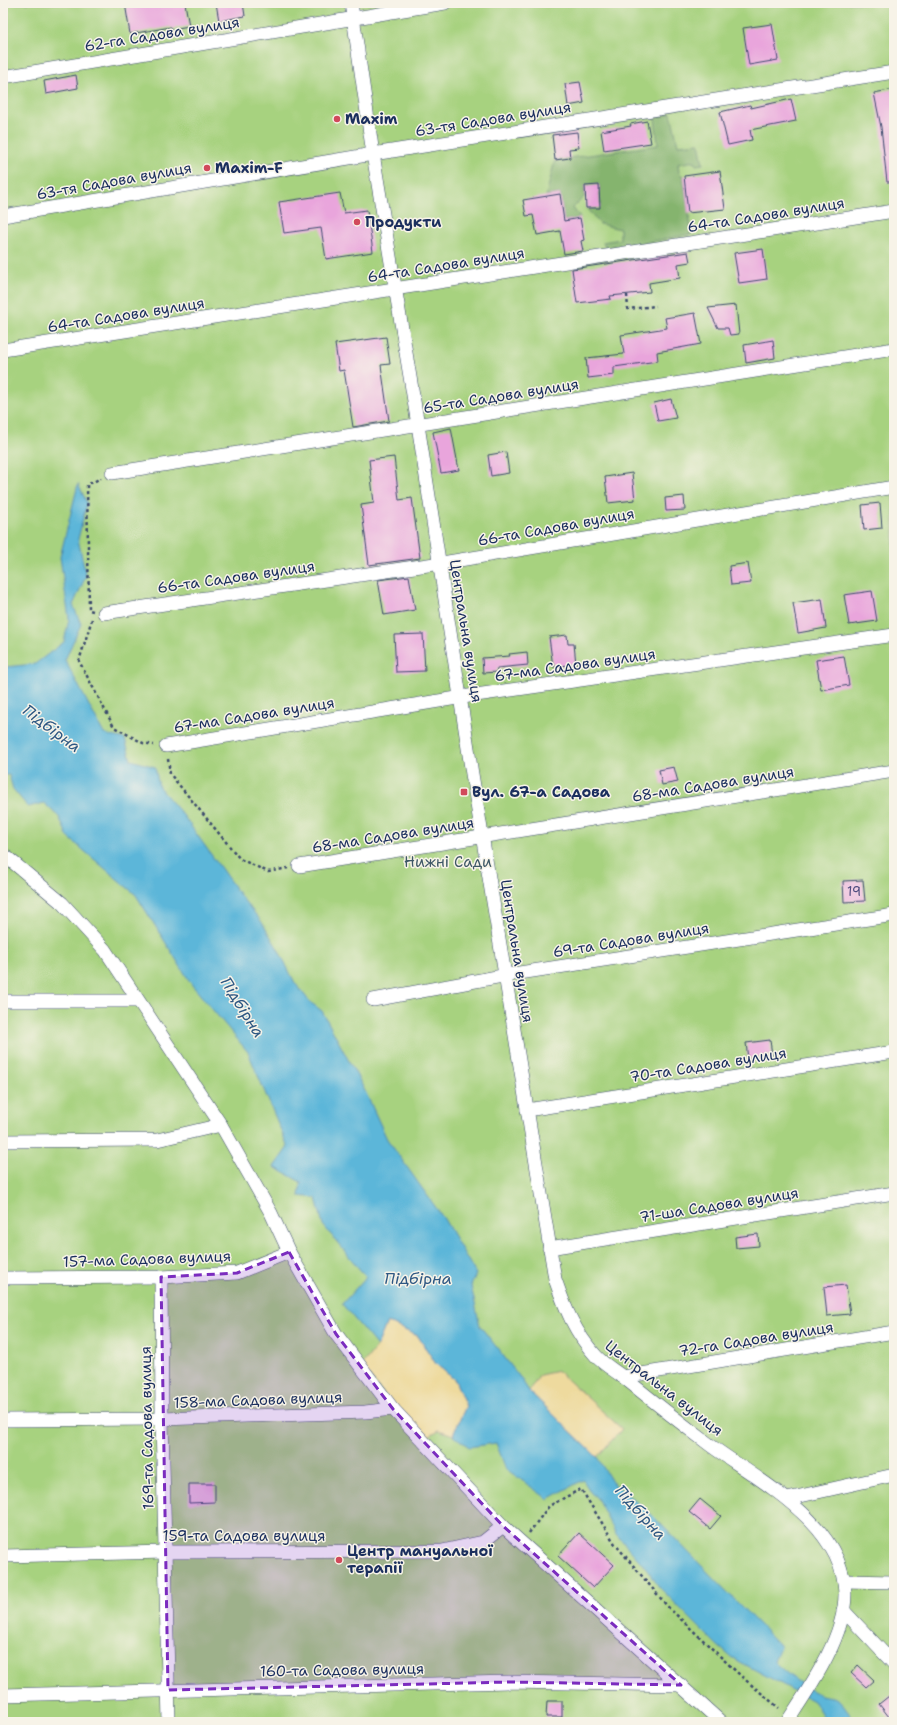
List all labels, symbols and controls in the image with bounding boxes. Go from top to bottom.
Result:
street label: 62-га Садова вулиця [83,12,241,56]
street label: 63-тя Садова вулиця [414,97,572,141]
place label: Maxim [345,109,398,129]
marker: Maxim [332,114,342,124]
street label: 63-тя Садова вулиця [35,157,193,205]
place label: Maxim-F [215,158,283,178]
marker: Maxim-F [202,163,212,173]
street label: 64-та Садова вулиця [686,193,846,237]
place label: Продукти [365,212,442,232]
marker: Продукти [352,217,362,227]
street label: 64-та Садова вулиця [366,243,526,287]
street label: 64-та Садова вулиця [46,293,206,337]
street label: 65-та Садова вулиця [422,374,580,418]
street label: 66-та Садова вулиця [476,503,636,551]
street label: 66-та Садова вулиця [156,556,316,598]
street label: Центральна вулиця [445,558,487,704]
street label: 67-ма Садова вулиця [493,644,657,686]
street label: 67-ма Садова вулиця [172,692,336,738]
water label: Підбірна [18,700,85,757]
street label: 68-ма Садова вулиця [630,761,796,807]
place label: Вул. 67-а Садова [472,782,611,802]
marker: Вул. 67-а Садова [459,787,469,797]
street label: 68-ма Садова вулиця [310,812,476,858]
park label: Нижні Сади [404,852,492,872]
street label: Центральна вулиця [496,878,538,1024]
house number: 19 [847,883,861,900]
street label: 69-та Садова вулиця [551,918,711,962]
water label: Підбірна [216,973,269,1041]
street label: 70-та Садова вулиця [628,1043,788,1087]
street label: 71-ша Садова вулиця [638,1183,800,1227]
street label: 157-ма Садова вулиця [63,1246,231,1272]
water label: Підбірна [384,1268,452,1289]
street label: 72-га Садова вулиця [677,1317,835,1361]
street label: Центральна вулиця [601,1336,727,1440]
street label: 169-та Садова вулиця [136,1346,158,1510]
street label: 158-ма Садова вулиця [173,1387,343,1413]
water label: Підбірна [610,1480,671,1544]
street label: 159-та Садова вулиця [163,1526,325,1546]
place label: Центр мануальної терапії [347,1541,493,1578]
marker: Центр мануальної терапії [334,1555,344,1565]
street label: 160-та Садова вулиця [260,1659,424,1681]

